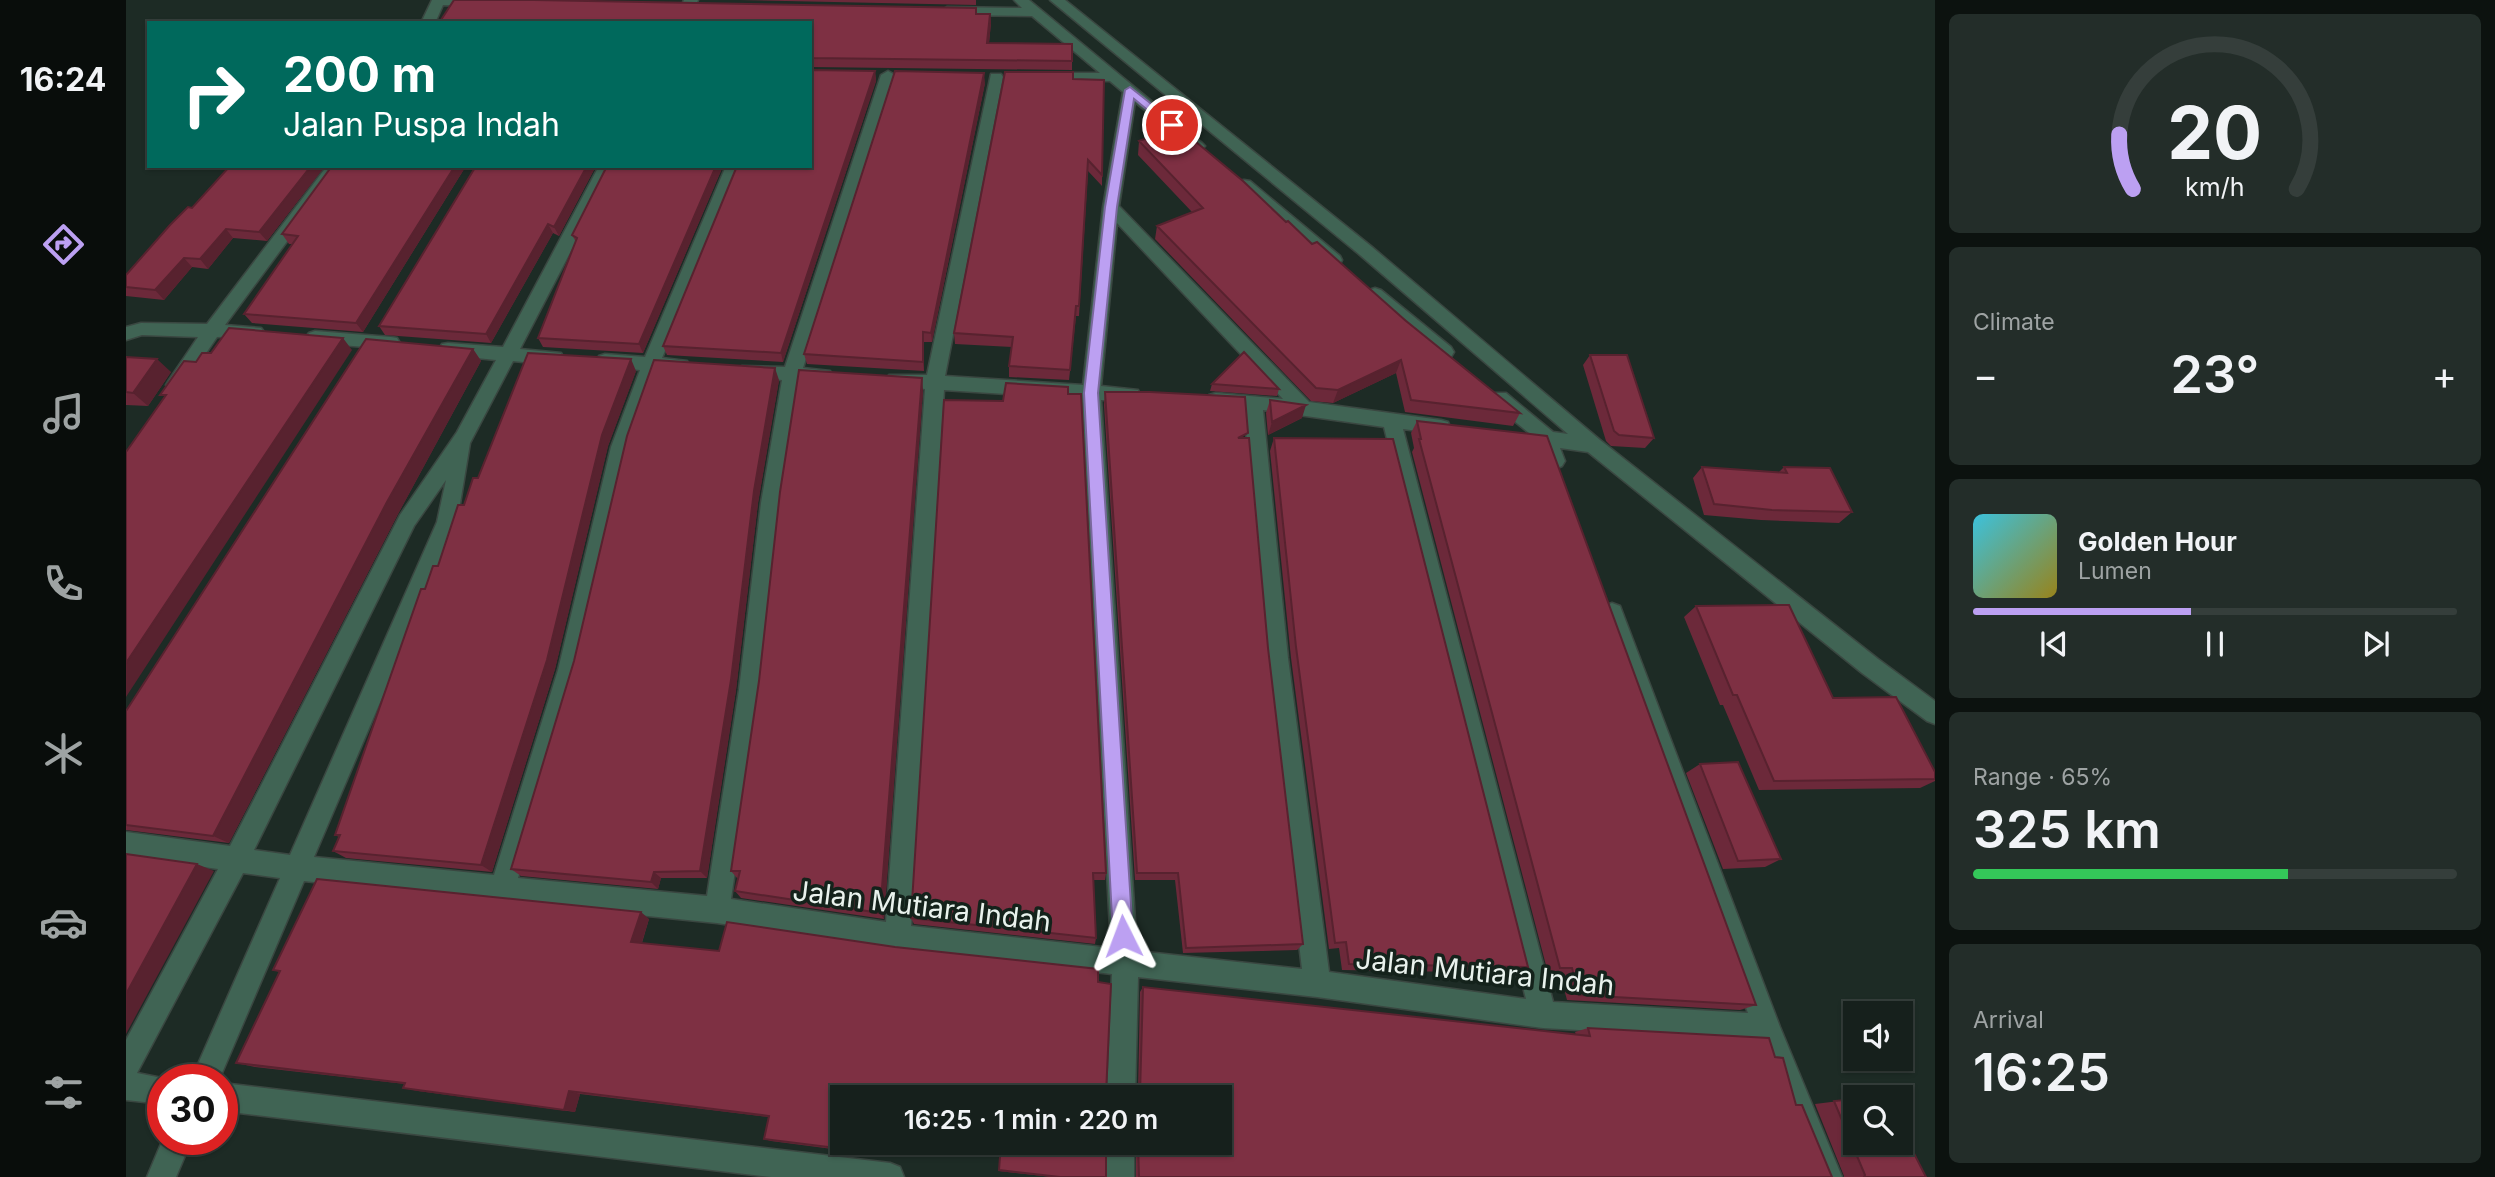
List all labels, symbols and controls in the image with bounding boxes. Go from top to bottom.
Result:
text: 200 m [283,45,436,104]
icon: right [168,49,259,140]
text: 16:24 [20,60,106,99]
text: 20 [2168,89,2262,178]
pin [1142,95,1202,155]
text: Jalan Puspa Indah [283,105,560,144]
icon: arrive [1153,106,1191,144]
text: km/h [2185,172,2245,202]
icon: directions [39,220,88,269]
text: Climate [1973,308,2055,336]
text: 23° [2171,343,2259,406]
text: − [1973,352,1998,398]
text: + [2432,352,2457,398]
icon: music [39,389,88,438]
text: Golden Hour [2078,526,2237,557]
text: Lumen [2078,557,2152,585]
icon: phone [39,559,88,608]
icon: previous [2035,625,2073,663]
icon: pause [2196,625,2234,663]
icon: next [2357,625,2395,663]
icon: climate [39,729,88,778]
text: Range · 65% [1973,763,2112,791]
text: 325 km [1973,798,2161,861]
street label: Jalan Mutiara Indah [791,873,1053,939]
icon: car [39,898,88,947]
position arrow [1086,899,1160,973]
street label: Jalan Mutiara Indah [1354,942,1616,1002]
map controls [1843,1001,1913,1155]
button: sound [1843,1001,1913,1071]
text: Arrival [1973,1006,2044,1034]
text: 16:25 [1973,1041,2110,1104]
speed limit sign: 30 [147,1064,238,1155]
icon: filters [39,1068,88,1117]
button: search [1843,1085,1913,1155]
text: 16:25 · 1 min · 220 m [904,1104,1158,1135]

